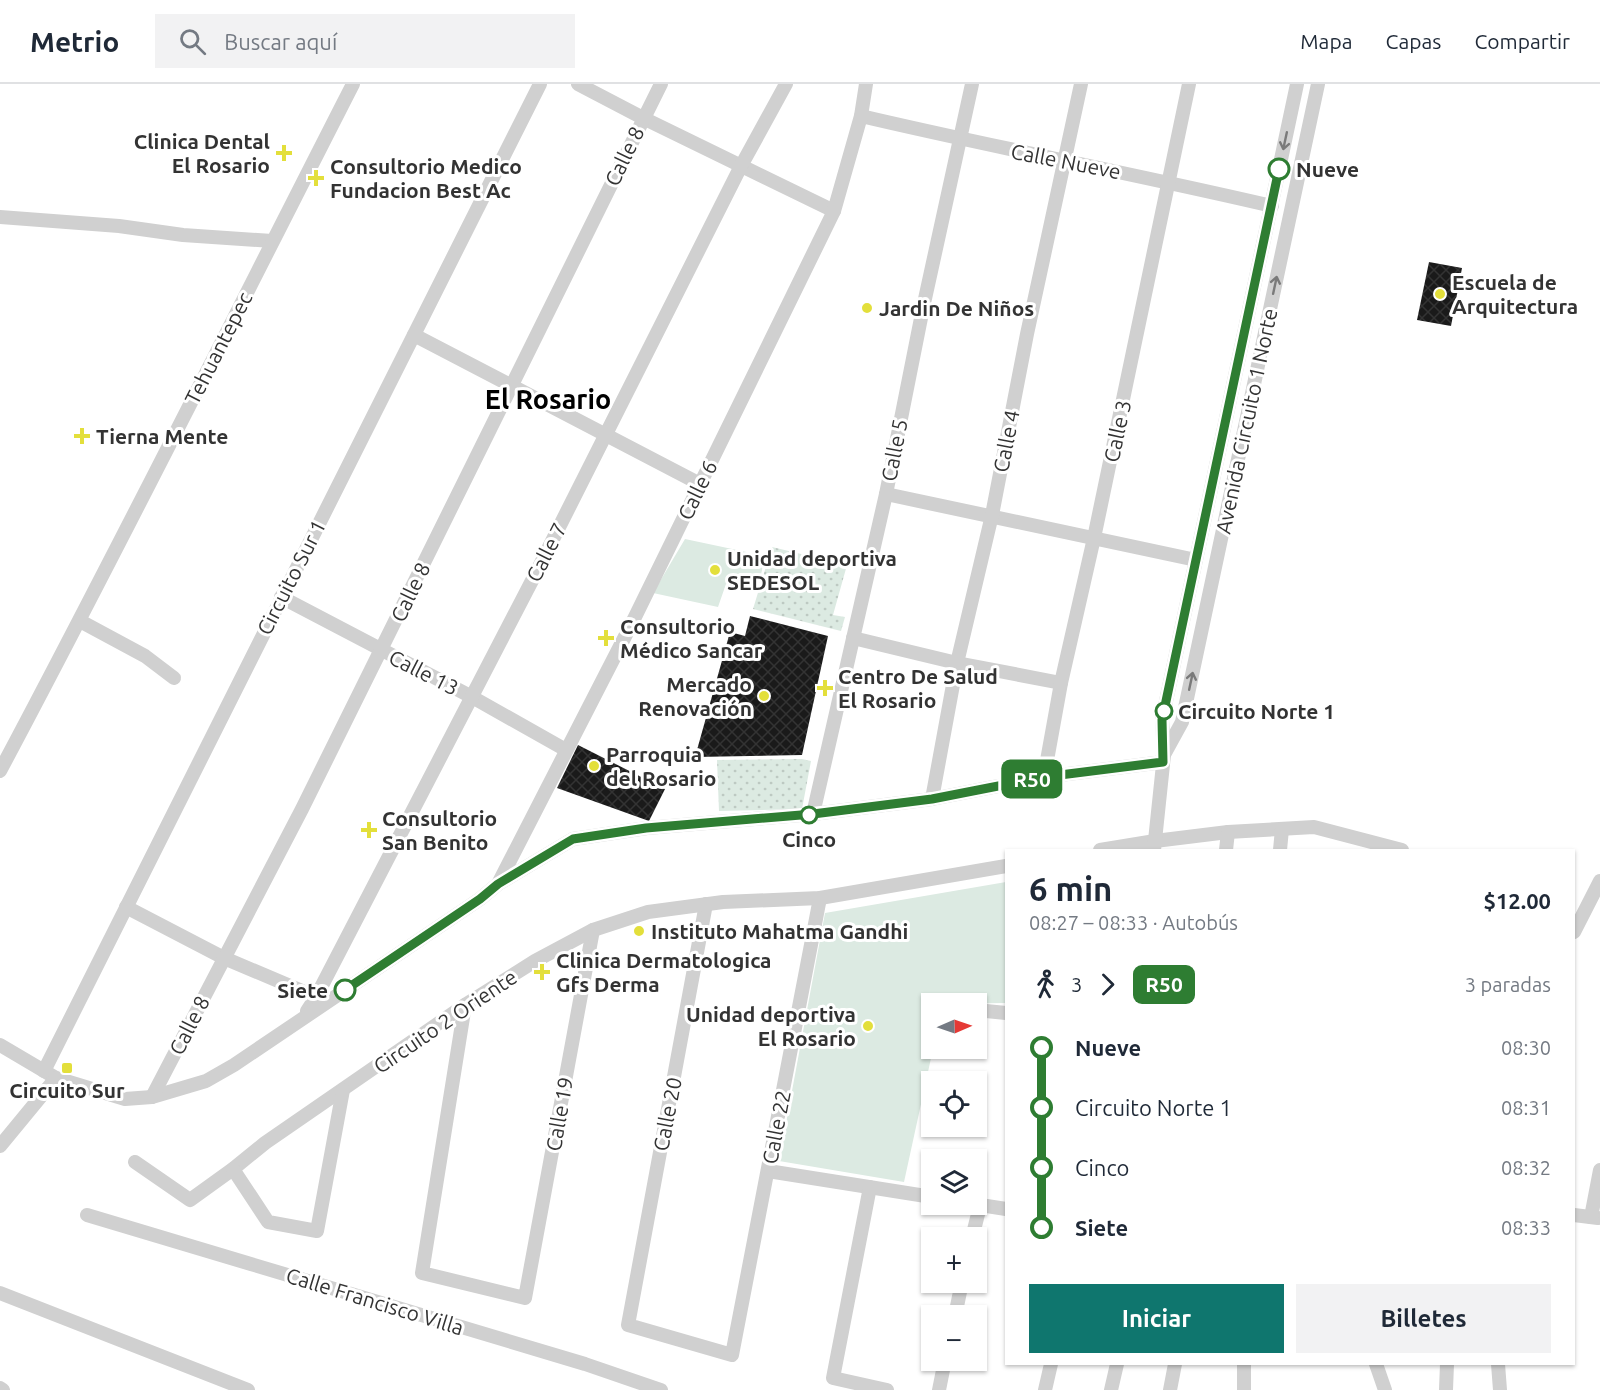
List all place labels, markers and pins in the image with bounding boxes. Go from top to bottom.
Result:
place label: Clinica Dental El Rosario [134,129,270,177]
marker: Clinica Dental El Rosario [275,144,293,162]
place label: Consultorio Medico Fundacion Best Ac [330,154,522,202]
place label: Nueve [1296,157,1359,181]
marker: Nueve [1268,158,1290,180]
marker: Consultorio Medico Fundacion Best Ac [307,169,325,187]
place label: Escuela de Arquitectura [1452,270,1578,318]
marker: Escuela de Arquitectura [1433,287,1447,301]
place label: Jardin De Niños [879,296,1034,320]
marker: Jardin De Niños [860,301,874,315]
place label: Tierna Mente [96,424,228,448]
marker: Tierna Mente [73,427,91,445]
place label: Unidad deportiva SEDESOL [727,546,897,594]
marker: Unidad deportiva SEDESOL [708,563,722,577]
place label: Consultorio Médico Sancar [620,614,763,662]
marker: Consultorio Médico Sancar [597,629,615,647]
place label: Centro De Salud El Rosario [838,664,998,712]
place label: Mercado Renovación [638,672,752,720]
marker: Centro De Salud El Rosario [816,679,834,697]
marker: Mercado Renovación [757,689,771,703]
place label: Circuito Norte 1 [1178,699,1335,723]
marker: Circuito Norte 1 [1155,702,1173,720]
place label: Parroquia del Rosario [606,742,716,790]
marker: Parroquia del Rosario [587,759,601,773]
place label: Consultorio San Benito [382,806,497,854]
marker: Cinco [800,806,818,824]
marker: Consultorio San Benito [360,821,378,839]
place label: Cinco [782,827,836,851]
place label: Instituto Mahatma Gandhi [651,919,908,943]
marker: Instituto Mahatma Gandhi [632,924,646,938]
place label: Clinica Dermatologica Gfs Derma [556,948,771,996]
marker: Clinica Dermatologica Gfs Derma [533,963,551,981]
place label: Siete [277,978,328,1002]
marker: Siete [334,979,356,1001]
place label: Unidad deportiva El Rosario [686,1002,856,1050]
marker: Unidad deportiva El Rosario [861,1019,875,1033]
marker: Circuito Sur [60,1061,74,1075]
place label: Circuito Sur [9,1078,125,1102]

